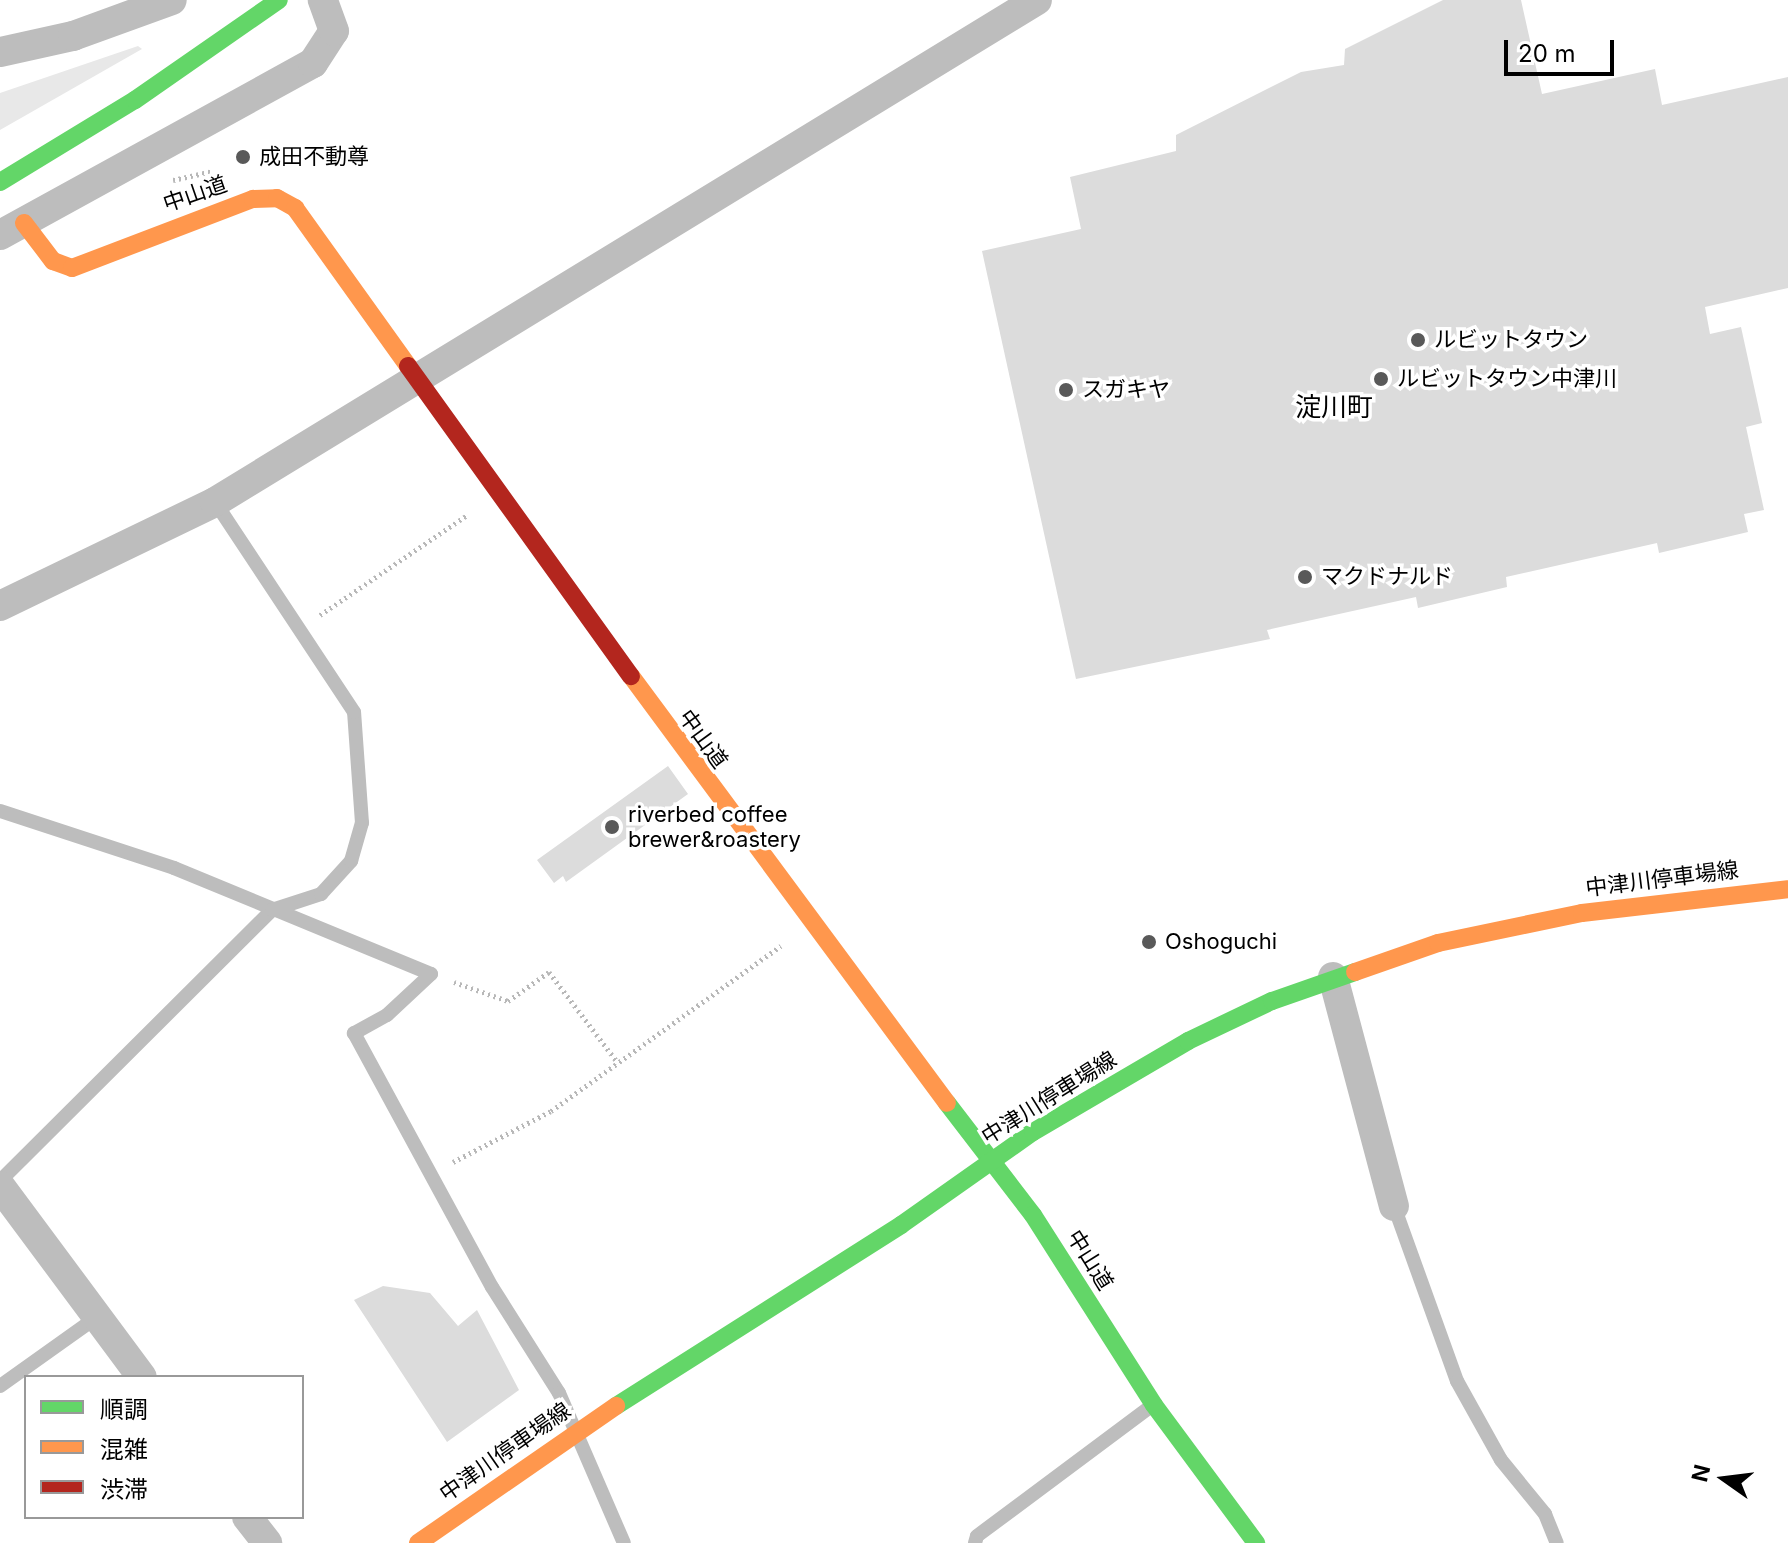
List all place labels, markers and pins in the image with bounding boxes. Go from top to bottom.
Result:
place label: 成田不動尊 [259,144,369,170]
marker: 成田不動尊 [234,148,252,166]
place label: ルビットタウン [1434,327,1588,353]
marker: ルビットタウン [1409,331,1427,349]
place label: ルビットタウン中津川 [1397,366,1617,392]
marker: ルビットタウン中津川 [1372,370,1390,388]
place label: スガキヤ [1082,377,1170,403]
marker: スガキヤ [1057,381,1075,399]
place label: マクドナルド [1321,564,1453,590]
marker: マクドナルド [1296,568,1314,586]
place label: riverbed coffee brewer&roastery [628,801,801,852]
marker: riverbed coffee brewer&roastery [603,818,621,836]
place label: Oshoguchi [1165,929,1277,955]
marker: Oshoguchi [1140,933,1158,951]

